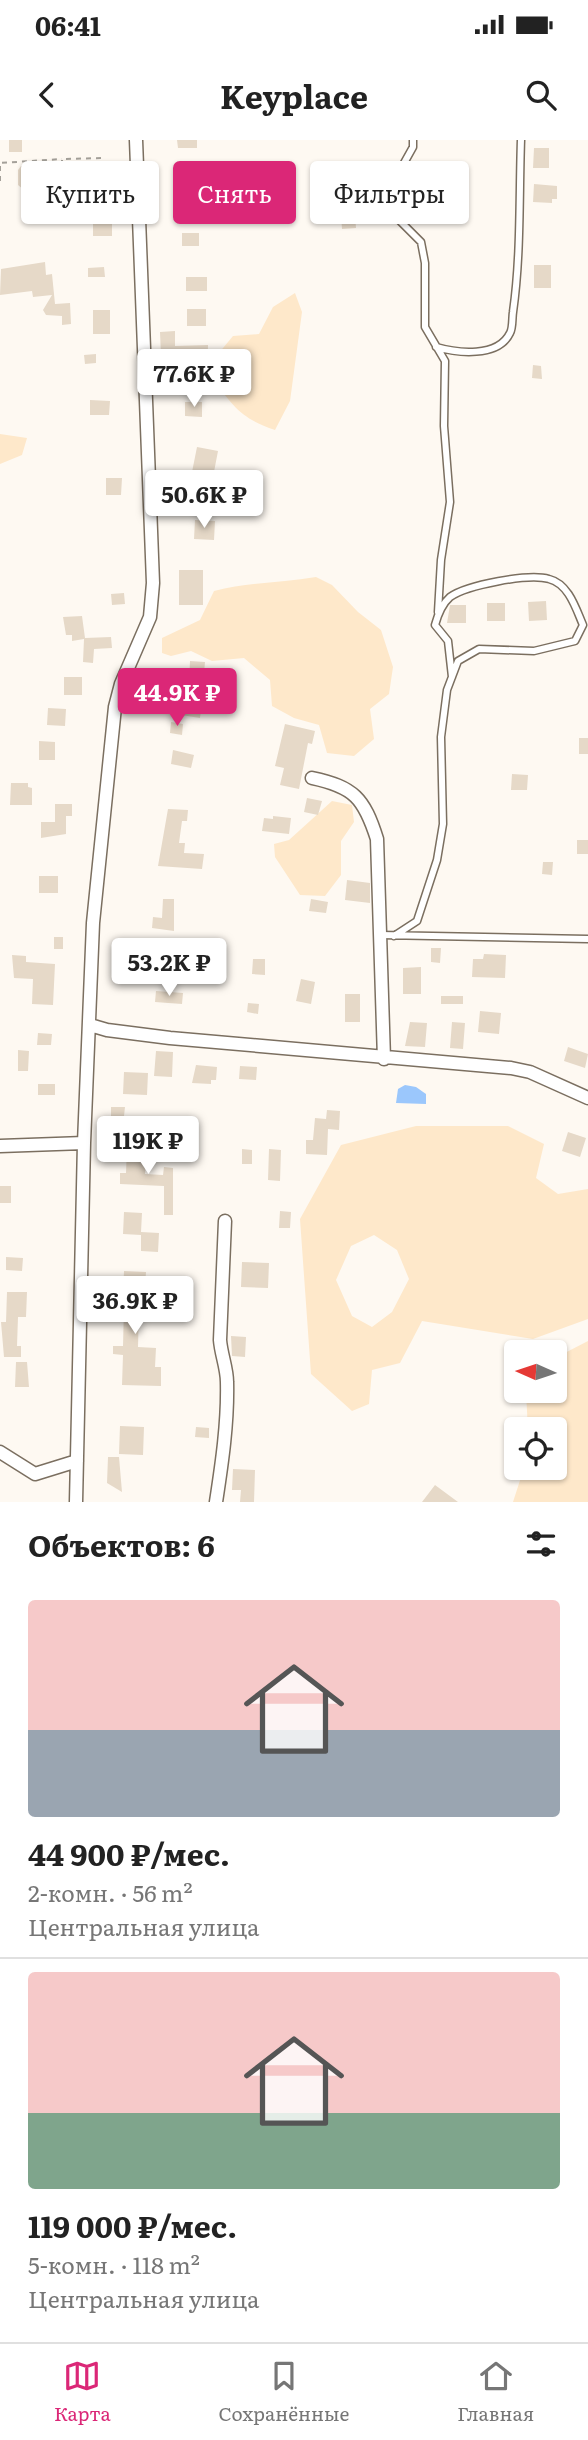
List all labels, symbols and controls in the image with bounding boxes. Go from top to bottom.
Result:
text: 06:41 [35,5,101,44]
text: Keyplace [220,71,368,119]
icon: back [28,76,66,114]
icon: search [522,76,560,114]
chip: Купить [21,161,159,224]
chip: Снять [173,161,296,224]
chip: Фильтры [310,161,469,224]
pin: 77.6K ₽ [129,350,259,409]
text: 77.6K ₽ [153,355,235,389]
pin: 50.6K ₽ [139,470,269,530]
text: 50.6K ₽ [161,476,247,510]
pin: 44.9K ₽ [112,668,242,728]
text: 44.9K ₽ [134,674,220,708]
pin: 53.2K ₽ [104,938,234,998]
text: 53.2K ₽ [127,944,211,978]
pin: 119K ₽ [91,1116,205,1176]
text: 119K ₽ [113,1122,183,1156]
pin: 36.9K ₽ [70,1276,200,1336]
text: 36.9K ₽ [92,1282,178,1316]
north arrow [504,1340,567,1404]
map controls [504,1340,567,1480]
button: locate [504,1417,567,1480]
text: Объектов: 6 [28,1522,215,1566]
icon: filters [522,1525,560,1563]
icon: home [231,1646,357,1772]
text: 44 900 ₽/мес. [28,1831,230,1875]
text: 2-комн. · 56 m² [28,1875,193,1909]
text: Центральная улица [28,1909,259,1943]
icon: home [231,2018,357,2144]
text: 119 000 ₽/мес. [28,2203,237,2247]
text: 5-комн. · 118 m² [28,2247,200,2281]
text: Центральная улица [28,2281,259,2315]
tab: Карта [54,2357,111,2427]
tab: Сохранённые [219,2357,349,2427]
tab: Главная [457,2357,534,2427]

